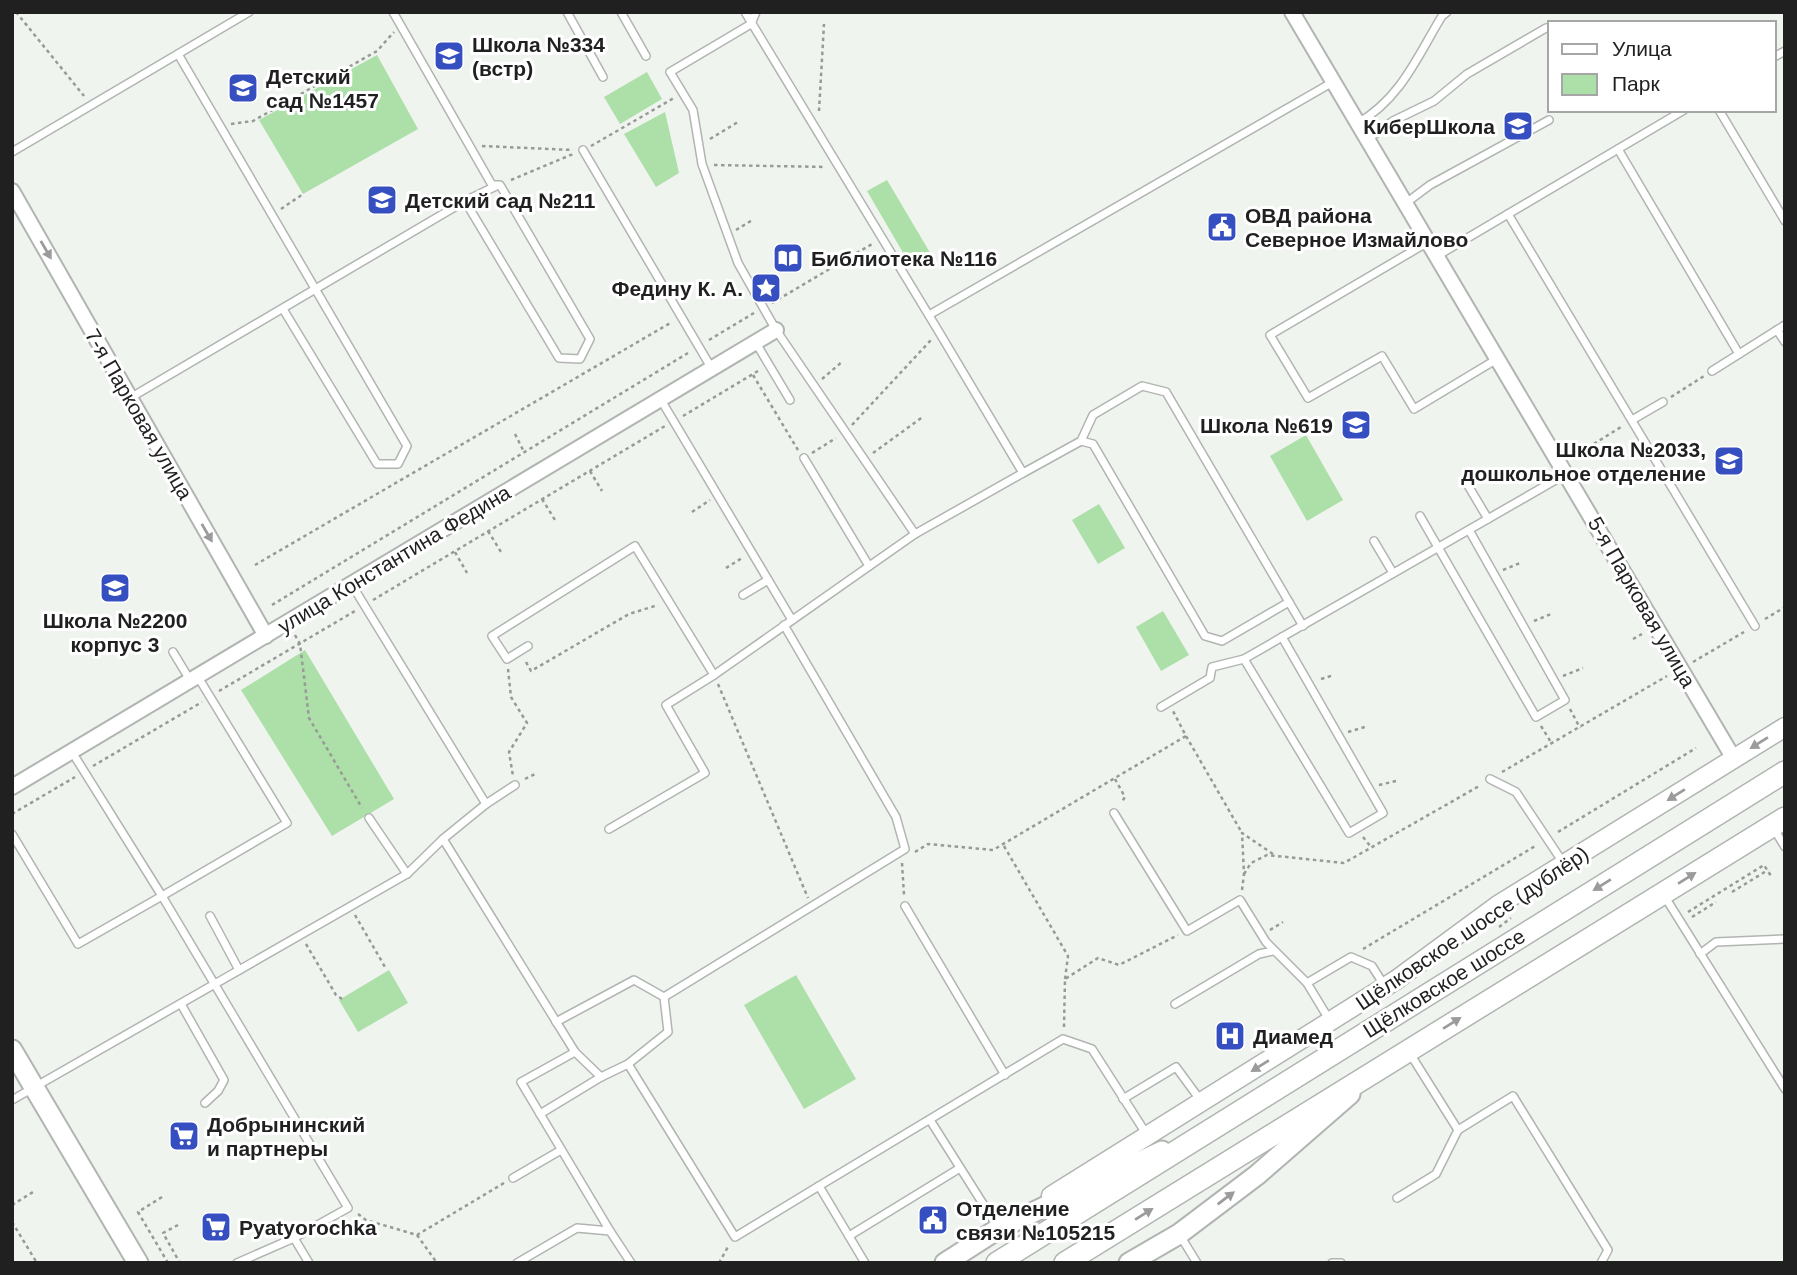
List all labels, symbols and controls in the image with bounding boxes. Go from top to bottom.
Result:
legend [1548,21,1776,112]
place label: Школа №334 (встр) [472,33,605,80]
text: Улица [1612,37,1672,60]
school or university icon: Школа №334 (встр) [432,39,466,73]
place label: Детский сад №1457 [266,65,379,112]
school or university icon: Детский сад №1457 [226,71,260,105]
text: Парк [1612,72,1660,95]
school or university icon: КиберШкола [1501,109,1535,143]
place label: КиберШкола [1363,115,1495,138]
school or university icon: Детский сад №211 [365,183,399,217]
place label: Детский сад №211 [405,189,596,212]
place label: ОВД района Северное Измайлово [1245,204,1468,251]
public building icon: ОВД района Северное Измайлово [1205,210,1239,244]
one-way arrow [40,241,52,260]
library icon: Библиотека №116 [771,241,805,275]
place label: Библиотека №116 [811,247,997,270]
place icon: Федину К. А. [749,271,783,305]
place label: Федину К. А. [611,277,743,300]
street label: 7-я Парковая улица [81,325,197,504]
school or university icon: Школа №619 [1339,408,1373,442]
place label: Школа №619 [1200,414,1333,437]
place label: Школа №2033, дошкольное отделение [1461,438,1706,485]
school or university icon: Школа №2033, дошкольное отделение [1712,444,1746,478]
street label: улица Константина Федина [274,480,515,638]
street label: 5-я Парковая улица [1584,513,1700,692]
one-way arrow [201,524,213,543]
school or university icon: Школа №2200 корпус 3 [98,571,132,605]
place label: Школа №2200 корпус 3 [43,609,187,656]
one-way arrow [1750,736,1769,749]
one-way arrow [1666,788,1686,801]
street label: Щёлковское шоссе (дублёр) [1351,841,1593,1015]
one-way arrow [1678,871,1697,884]
one-way arrow [1592,879,1611,892]
street label: Щёлковское шоссе [1358,923,1530,1043]
one-way arrow [1443,1017,1462,1030]
hospital icon: Диамед [1213,1019,1247,1053]
place label: Диамед [1253,1025,1333,1048]
one-way arrow [1250,1059,1270,1072]
place label: Добрынинский и партнеры [207,1113,365,1160]
supermarket icon: Добрынинский и партнеры [167,1119,201,1153]
one-way arrow [1217,1191,1235,1205]
place label: Отделение связи №105215 [956,1197,1116,1244]
public building icon: Отделение связи №105215 [916,1203,950,1237]
one-way arrow [1135,1208,1154,1221]
supermarket icon: Pyatyorochka [199,1210,233,1244]
place label: Pyatyorochka [239,1216,377,1239]

